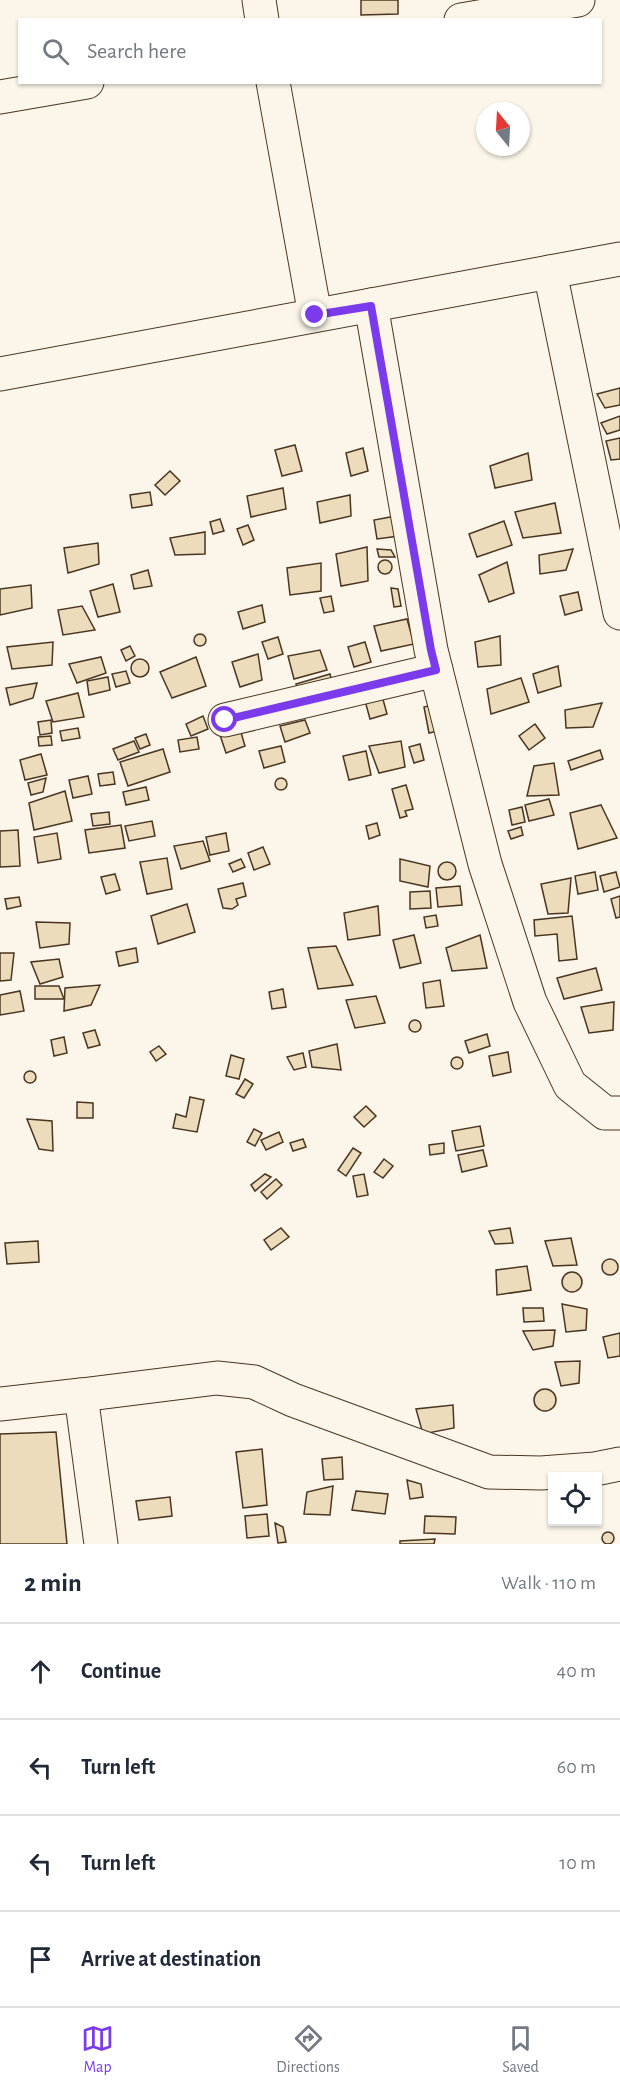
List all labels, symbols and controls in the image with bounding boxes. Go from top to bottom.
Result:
search box [18,18,602,84]
icon: search [39,35,72,68]
text: Search here [87,40,186,62]
north arrow [476,102,530,156]
route end [301,301,327,327]
route start [211,706,237,732]
map controls [548,1472,602,1526]
button: locate [548,1472,602,1526]
text: 2 min [24,1570,82,1596]
text: Walk · 110 m [501,1573,596,1593]
icon: ahead [24,1655,57,1688]
text: Continue [81,1660,161,1682]
text: 40 m [557,1661,596,1681]
icon: left [24,1751,57,1784]
text: Turn left [81,1756,155,1778]
text: 60 m [557,1757,596,1777]
icon: left [24,1847,57,1880]
text: Turn left [81,1852,155,1874]
text: 10 m [559,1853,596,1873]
icon: arrive [24,1943,57,1976]
text: Arrive at destination [81,1948,261,1970]
tab: Map [81,2022,114,2077]
tab: Directions [276,2022,340,2077]
tab: Saved [502,2022,539,2077]

